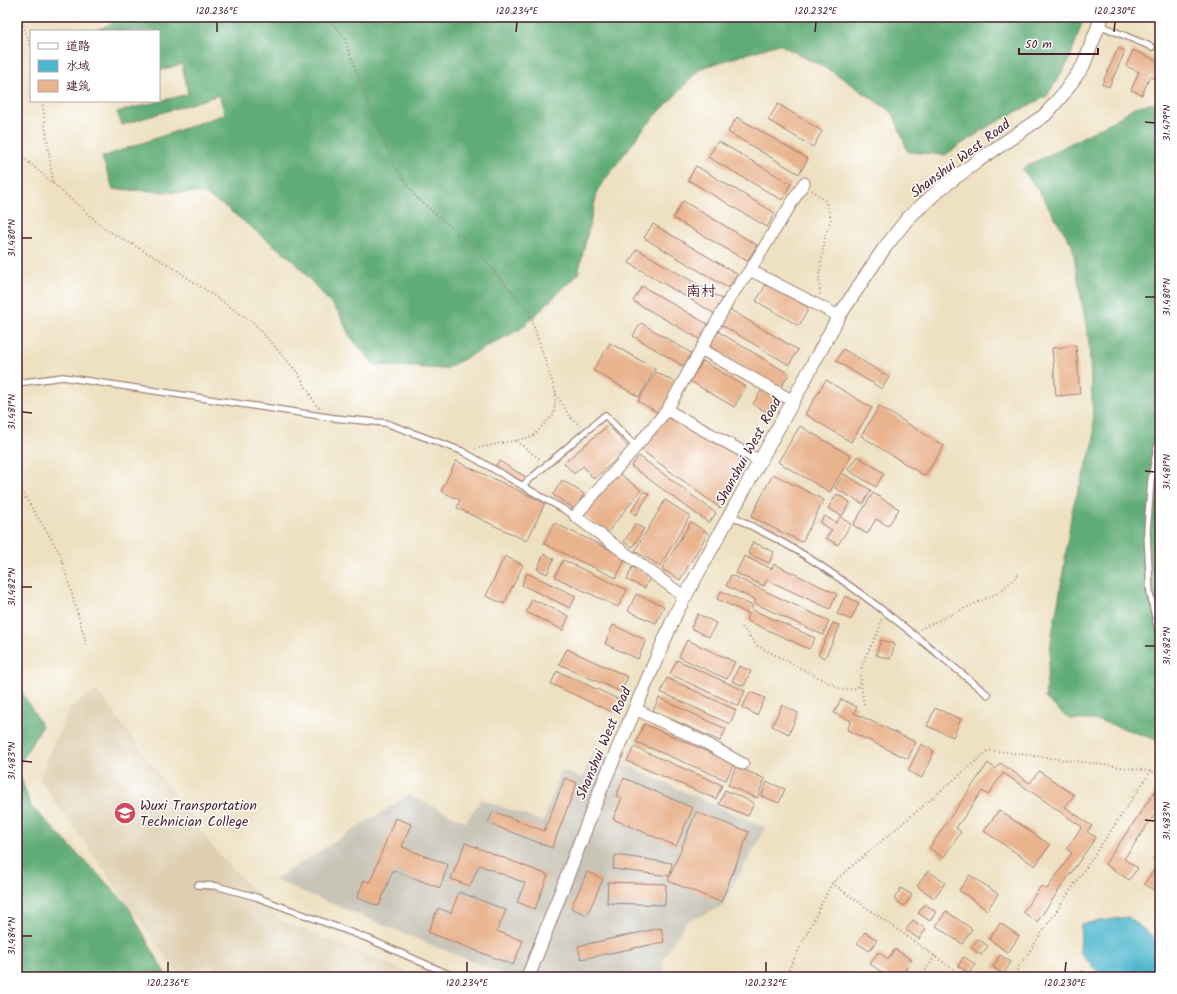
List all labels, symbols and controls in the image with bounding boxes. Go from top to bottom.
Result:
text: 120.236°E [196,3,239,19]
text: 120.234°E [496,3,539,19]
text: 120.232°E [795,3,839,19]
text: 120.230°E [1094,3,1137,19]
legend [30,30,160,102]
scale bar [1019,30,1098,56]
text: 50 m [1025,35,1052,54]
text: 道路 [66,37,90,56]
text: 水域 [66,57,90,76]
text: 建筑 [66,77,90,96]
text: 31.479°N [1159,105,1175,141]
street label: Shanshui West Road [906,113,1016,204]
text: 31.480°N [4,219,20,257]
text: 31.480°N [1159,278,1175,316]
district label: 南村 [686,280,716,304]
street label: Shanshui West Road [710,393,788,509]
text: 31.481°N [4,394,20,430]
text: 31.481°N [1159,454,1175,490]
text: 31.482°N [4,567,20,606]
text: 31.482°N [1159,626,1175,665]
street label: Shanshui West Road [570,683,638,803]
text: 31.483°N [4,741,20,780]
place label: Wuxi Transportation Technician College [140,795,257,833]
school or university icon: Wuxi Transportation Technician College [112,800,138,826]
text: 31.483°N [1159,801,1175,840]
text: 31.484°N [4,917,20,955]
text: 120.236°E [147,975,190,991]
text: 120.234°E [446,975,489,991]
text: 120.232°E [745,975,789,991]
text: 120.230°E [1044,975,1087,991]

